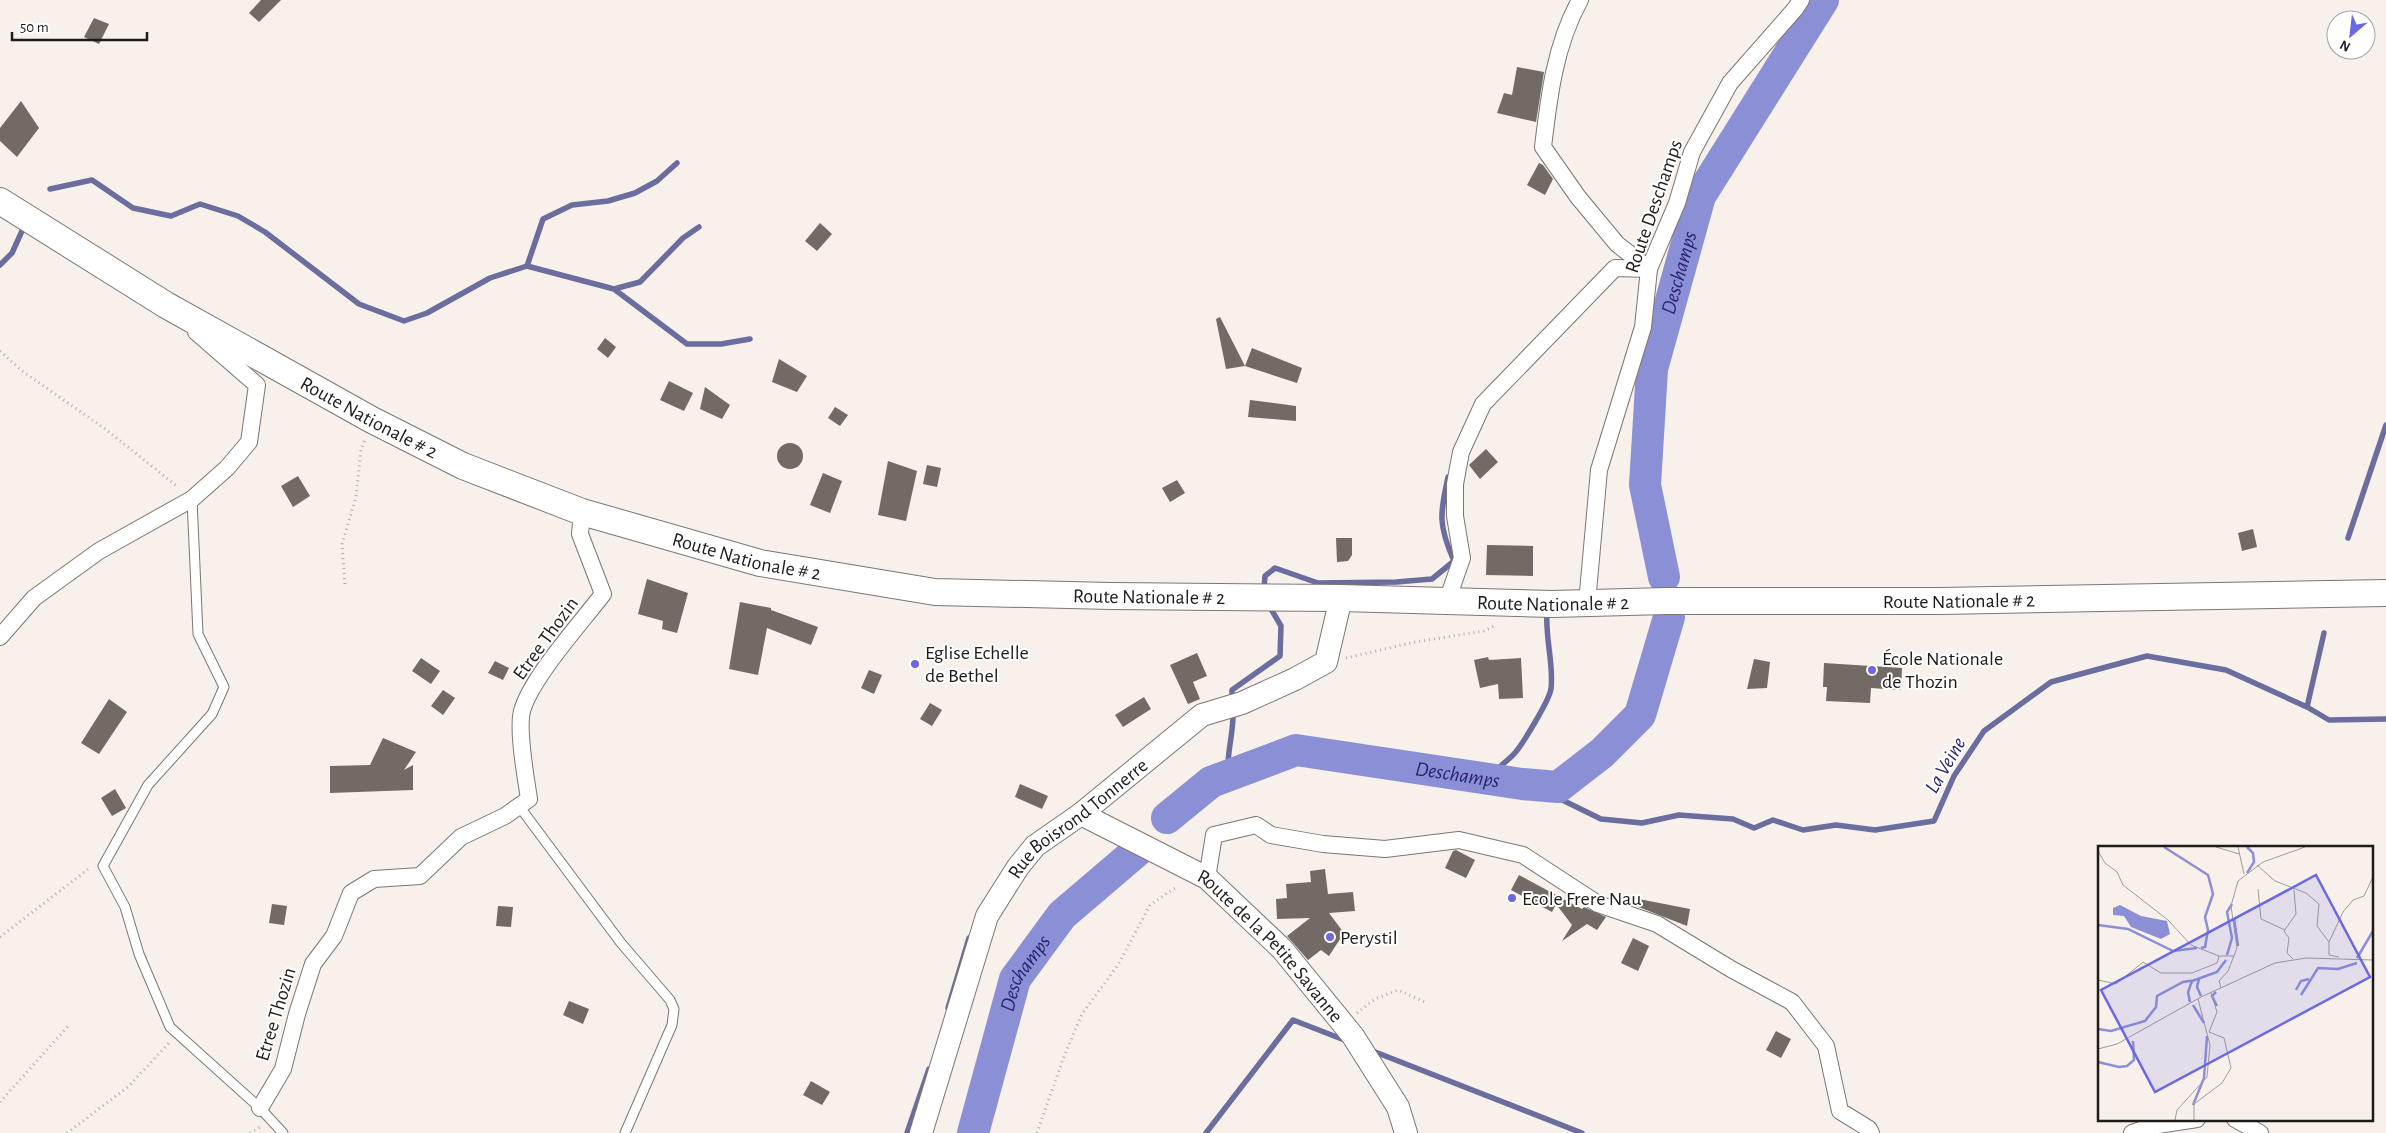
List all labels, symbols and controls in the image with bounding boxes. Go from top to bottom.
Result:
scale bar [12,10,148,42]
north arrow [2326,10,2376,60]
text: 50 m [20,20,49,35]
text: N [2338,37,2353,54]
street label: Route Deschamps [1619,136,1687,276]
water label: Deschamps [1654,228,1702,316]
street label: Route Nationale # 2 [297,373,441,462]
street label: Route Nationale # 2 [670,529,822,584]
street label: Route Nationale # 2 [1073,586,1225,608]
street label: Route Nationale # 2 [1883,590,2035,612]
street label: Route Nationale # 2 [1477,593,1629,615]
street label: Etree Thozin [509,594,582,684]
place label: Eglise Echelle de Bethel [925,643,1029,686]
place label: École Nationale de Thozin [1882,648,2003,692]
marker: Eglise Echelle de Bethel [909,658,921,670]
marker: École Nationale de Thozin [1866,664,1878,676]
water label: La Veine [1921,734,1970,797]
street label: Rue Boisrond Tonnerre [1005,755,1152,882]
water label: Deschamps [1414,758,1501,792]
inset map [2098,846,2374,1120]
street label: Route de la Petite Savanne [1194,866,1346,1026]
place label: Ecole Frere Nau [1522,889,1641,909]
marker: Ecole Frere Nau [1506,892,1518,904]
place label: Perystil [1340,928,1398,948]
water label: Deschamps [997,931,1055,1014]
marker: Perystil [1324,931,1336,943]
street label: Etree Thozin [252,965,300,1063]

